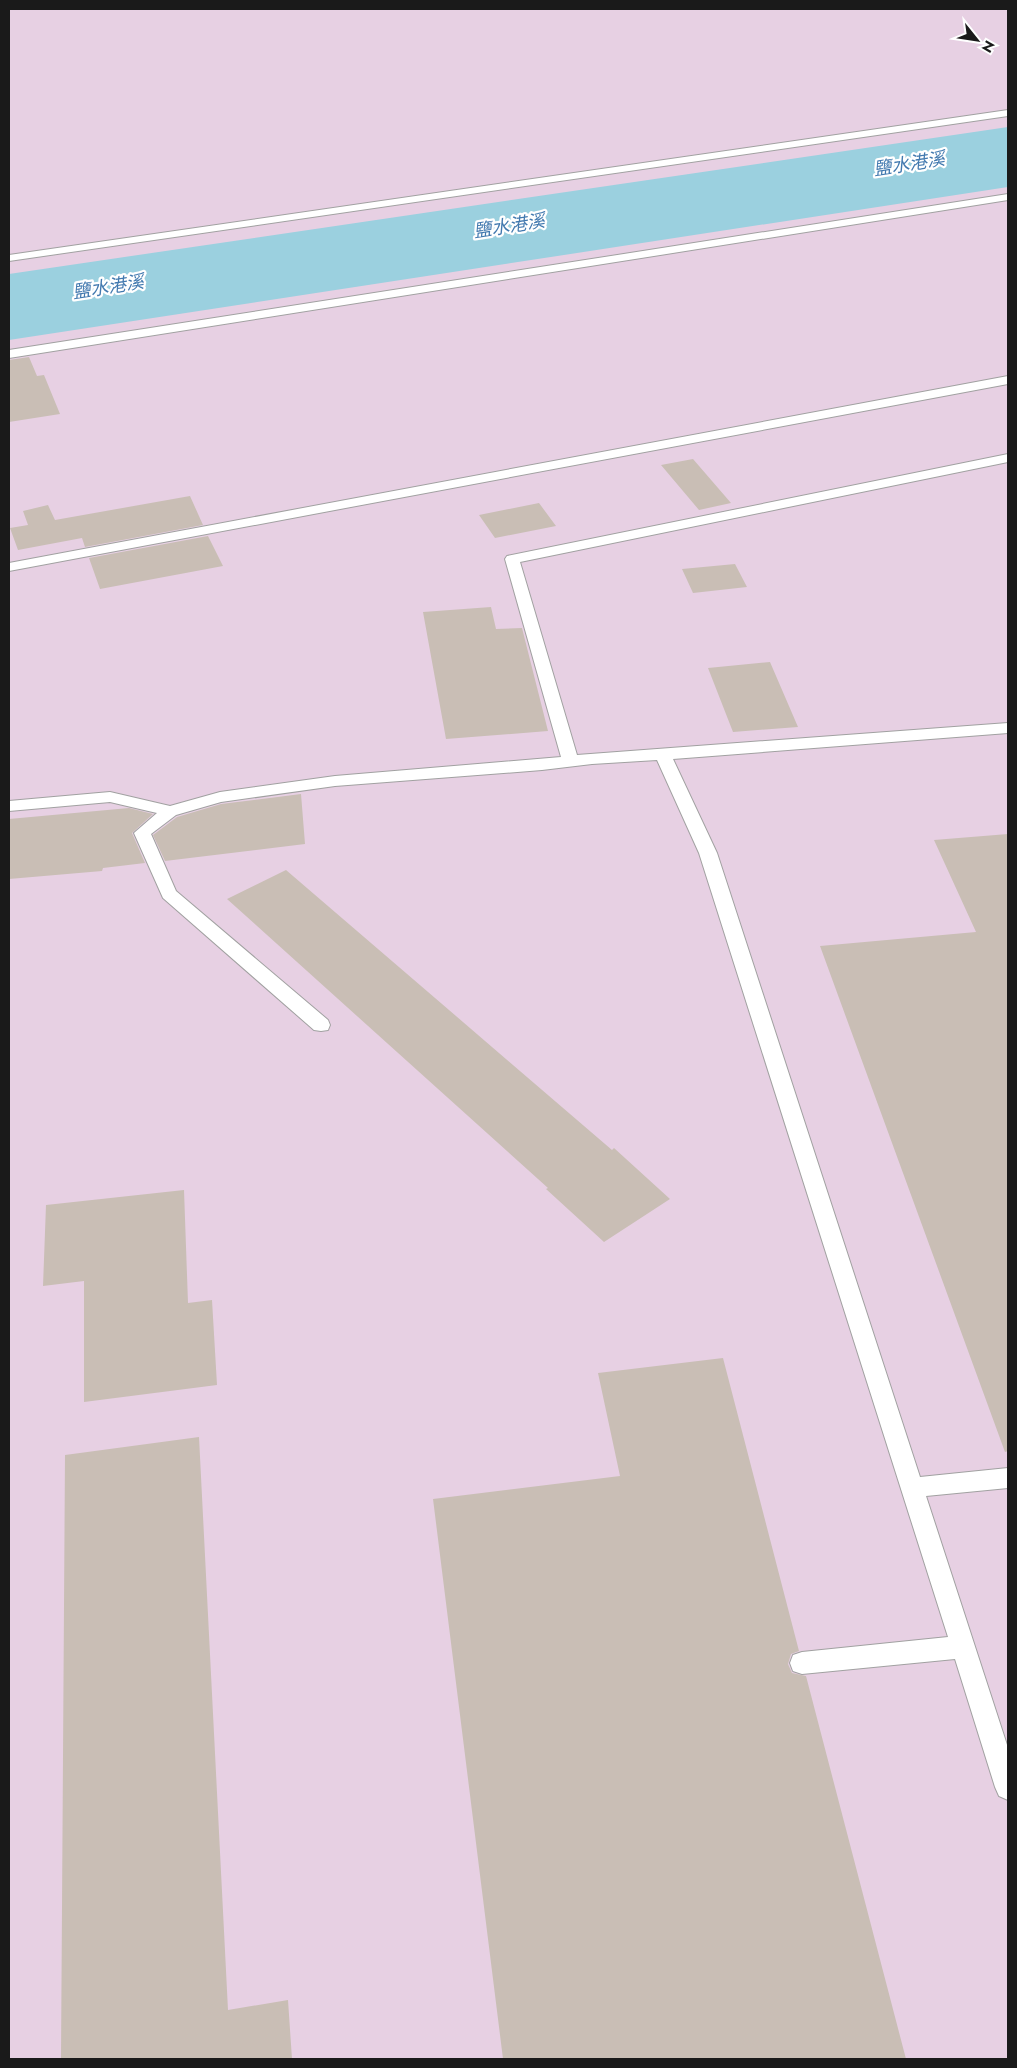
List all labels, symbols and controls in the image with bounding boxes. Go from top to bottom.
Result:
north arrow [952,15,1002,65]
text: N [977,37,1000,56]
water label: 鹽水港溪 [871,145,950,182]
water label: 鹽水港溪 [471,207,550,244]
water label: 鹽水港溪 [70,268,149,305]

